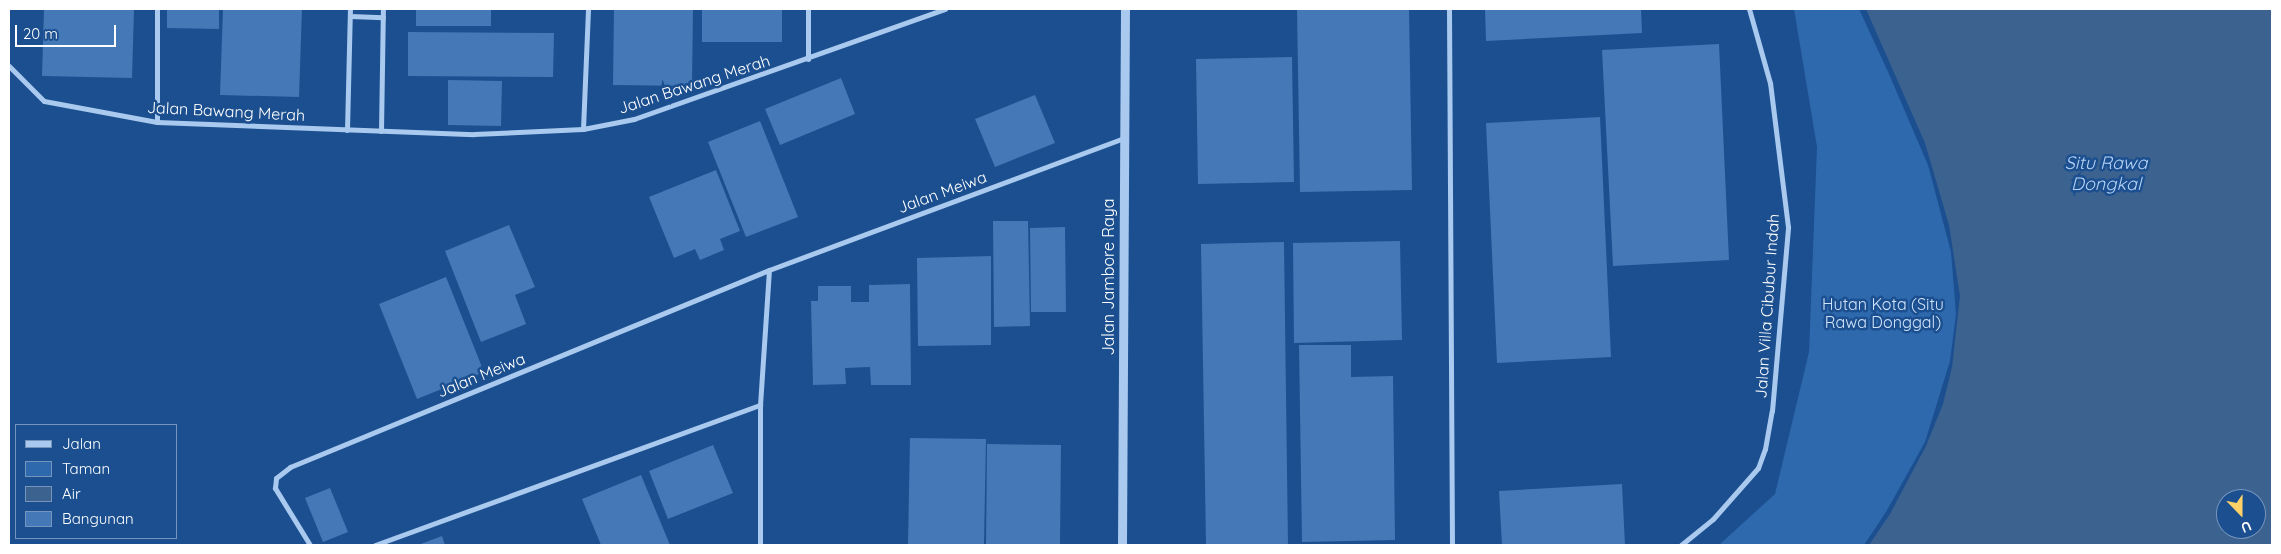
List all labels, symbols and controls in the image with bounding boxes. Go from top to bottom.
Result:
scale bar [18,15,119,47]
text: 20 m [23,24,58,43]
street label: Jalan Bawang Merah [616,50,772,118]
street label: Jalan Bawang Merah [146,97,306,125]
water label: Situ Rawa Dongkal [2065,153,2147,195]
street label: Jalan Meiwa [895,167,989,217]
street label: Jalan Jambore Raya [1098,198,1118,356]
street label: Jalan Villa Cibubur Indah [1751,213,1783,399]
park label: Hutan Kota (Situ Rawa Donggal) [1822,294,1944,332]
street label: Jalan Meiwa [434,349,528,401]
legend [15,424,178,539]
text: Jalan [62,434,101,453]
text: Taman [62,459,110,478]
text: Air [62,484,81,503]
north arrow [2216,489,2266,539]
text: Bangunan [62,509,134,528]
text: U [2238,517,2254,537]

